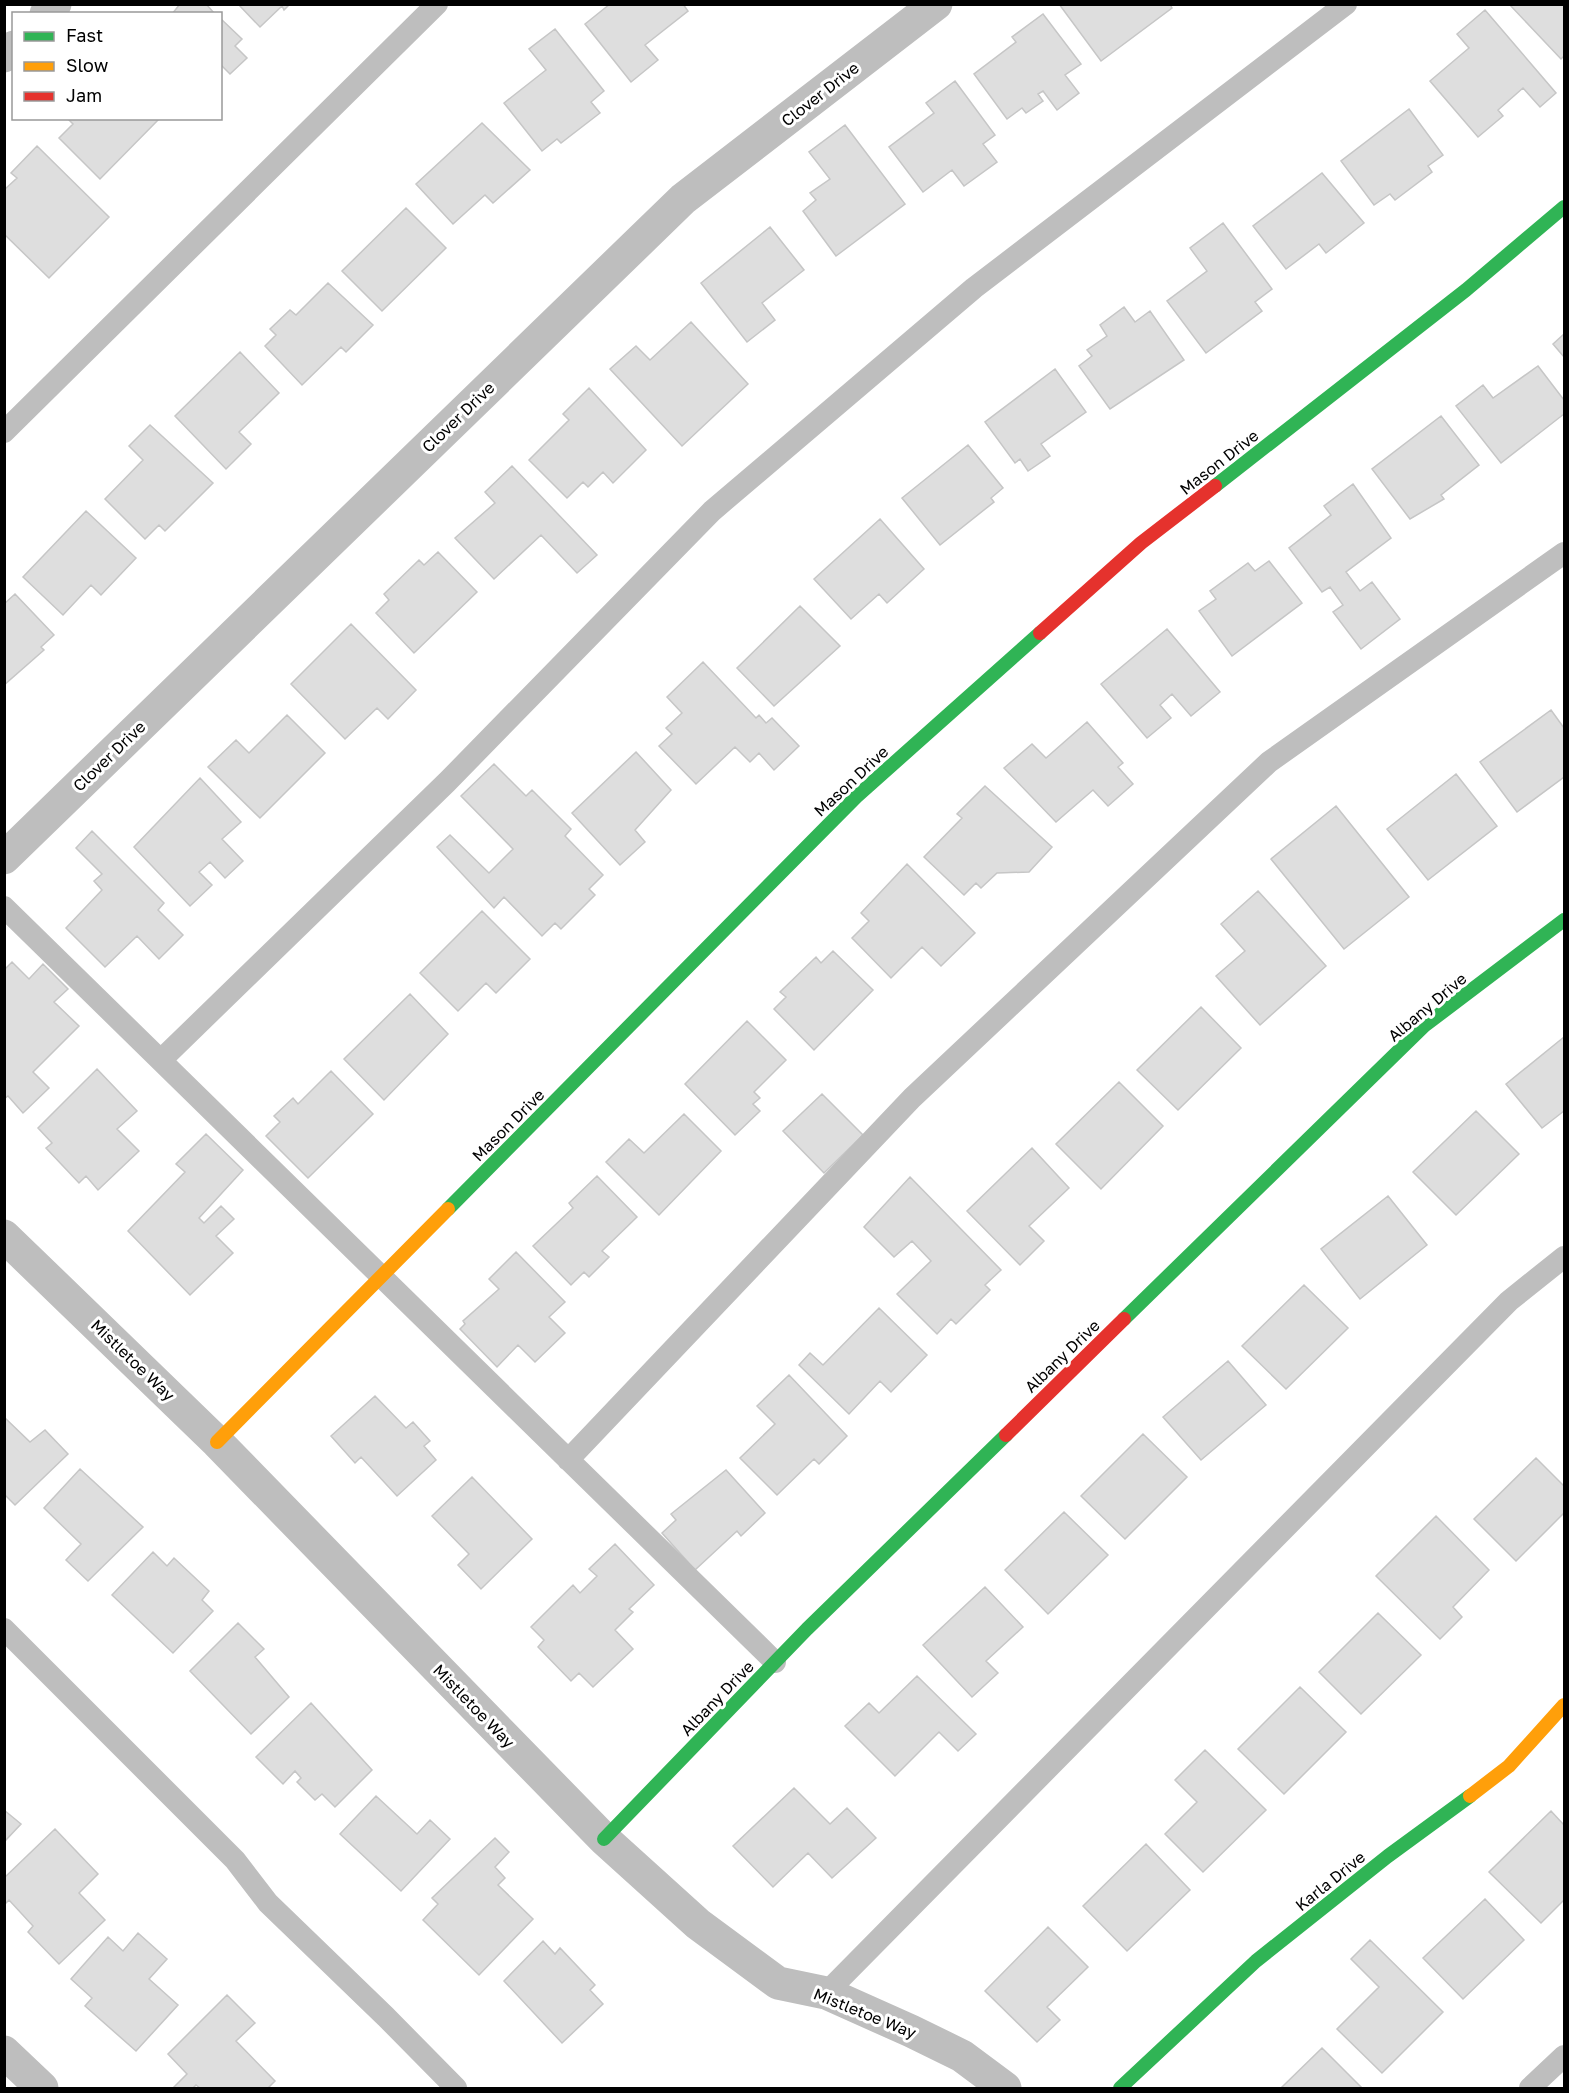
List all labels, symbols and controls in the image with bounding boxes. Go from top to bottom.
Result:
legend [12,12,222,120]
text: Fast [66,24,103,46]
text: Slow [66,54,109,76]
street label: Clover Drive [777,58,863,130]
text: Jam [66,84,102,106]
street label: Clover Drive [418,378,498,456]
street label: Mason Drive [1176,425,1262,499]
street label: Clover Drive [69,717,149,795]
street label: Mason Drive [810,742,892,820]
street label: Albany Drive [1384,968,1470,1046]
street label: Mason Drive [468,1085,548,1165]
street label: Mistletoe Way [87,1315,179,1405]
street label: Albany Drive [1020,1315,1104,1397]
street label: Albany Drive [676,1656,758,1740]
street label: Mistletoe Way [429,1660,519,1752]
street label: Karla Drive [1291,1847,1369,1915]
street label: Mistletoe Way [811,1983,919,2043]

